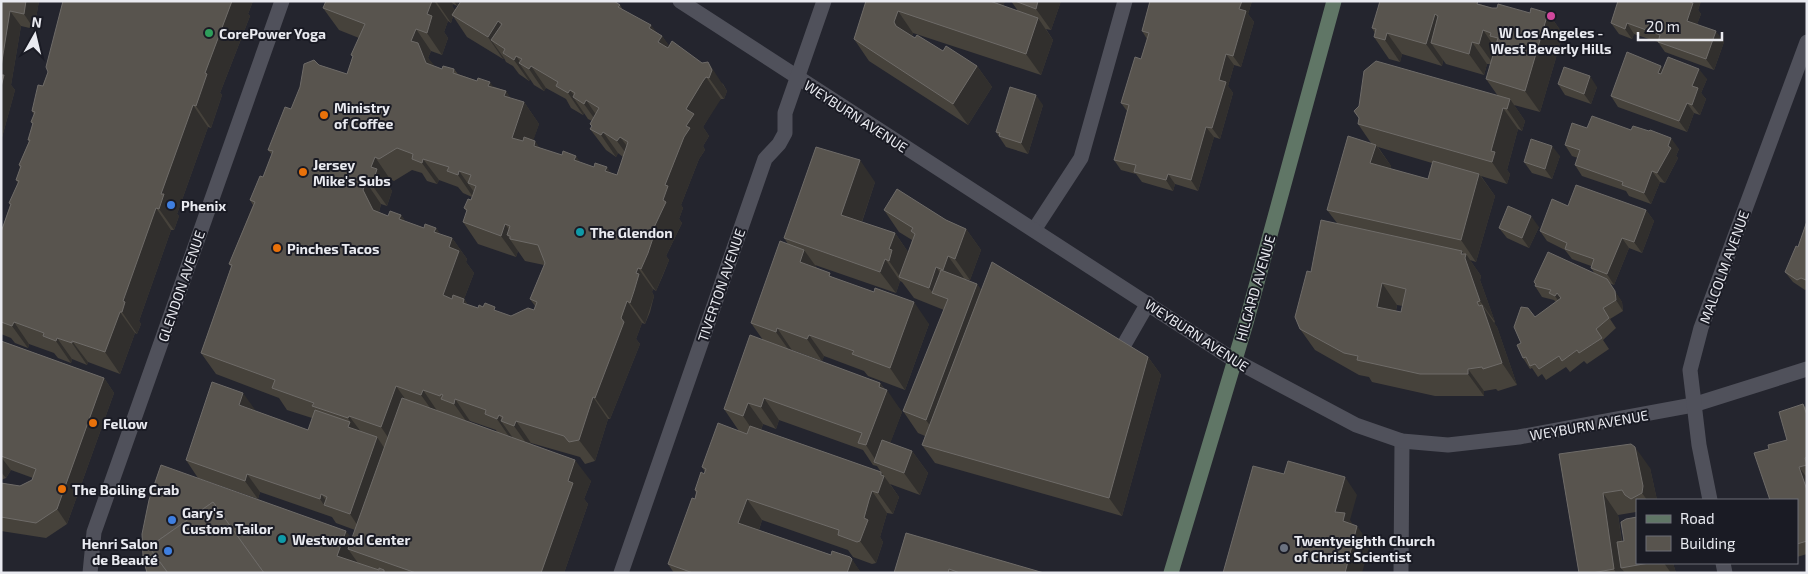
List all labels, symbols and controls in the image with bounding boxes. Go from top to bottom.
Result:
north arrow [10,10,60,60]
marker: W Los Angeles - West Beverly Hills [1545,10,1557,22]
scale bar [1638,10,1722,42]
text: N [31,13,43,31]
text: 20 m [1646,17,1680,35]
place label: W Los Angeles - West Beverly Hills [1490,24,1612,57]
place label: CorePower Yoga [219,25,326,42]
marker: CorePower Yoga [203,27,215,39]
street label: WEYBURN AVENUE [801,76,911,156]
place label: Ministry of Coffee [334,99,394,132]
marker: Ministry of Coffee [318,109,330,121]
place label: Jersey Mike's Subs [313,156,391,189]
marker: Jersey Mike's Subs [297,166,309,178]
place label: Phenix [181,197,226,214]
marker: Phenix [165,199,177,211]
street label: MALCOLM AVENUE [1696,208,1752,326]
place label: The Glendon [590,224,673,241]
marker: The Glendon [574,226,586,238]
street label: TIVERTON AVENUE [694,226,748,344]
street label: GLENDON AVENUE [154,228,208,344]
street label: HILGARD AVENUE [1232,233,1278,343]
place label: Pinches Tacos [287,240,379,257]
marker: Pinches Tacos [271,242,283,254]
street label: WEYBURN AVENUE [1142,295,1252,375]
street label: WEYBURN AVENUE [1528,406,1650,444]
place label: Fellow [103,415,148,432]
marker: Fellow [87,417,99,429]
place label: The Boiling Crab [72,481,179,498]
marker: The Boiling Crab [56,483,68,495]
legend [1636,499,1798,564]
place label: Gary's Custom Tailor [182,504,273,537]
text: Road [1680,509,1715,527]
marker: Gary's Custom Tailor [166,514,178,526]
place label: Westwood Center [292,531,410,548]
place label: Twentyeighth Church of Christ Scientist [1294,532,1435,565]
marker: Westwood Center [276,533,288,545]
text: Building [1680,534,1736,552]
place label: Henri Salon de Beauté [82,535,158,568]
marker: Twentyeighth Church of Christ Scientist [1278,542,1290,554]
marker: Henri Salon de Beauté [162,545,174,557]

